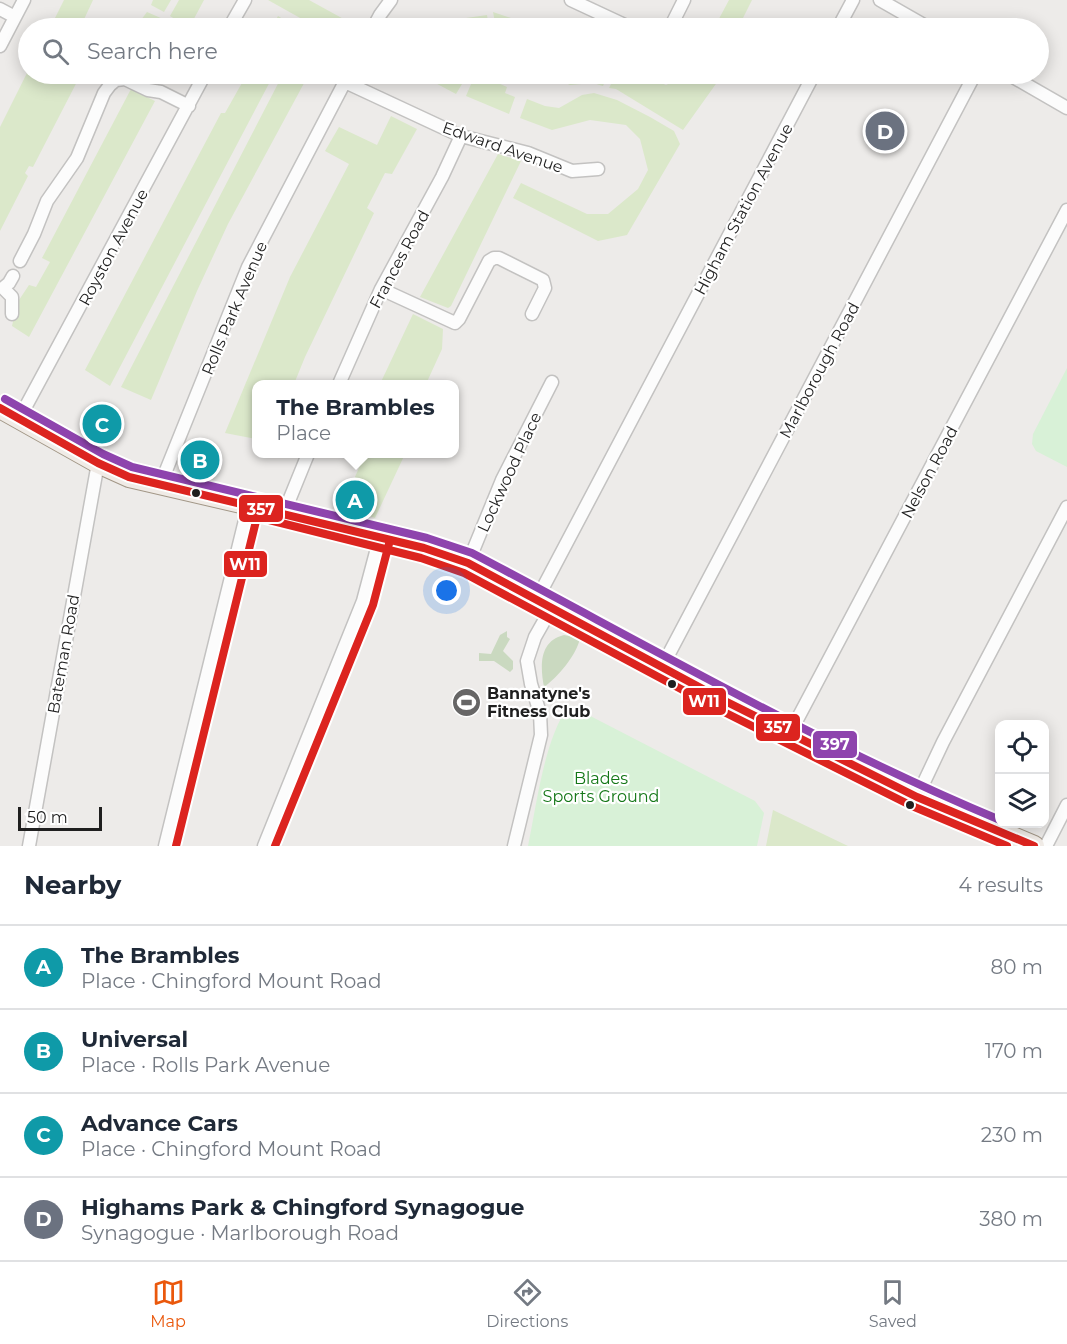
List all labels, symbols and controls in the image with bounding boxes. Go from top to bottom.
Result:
search box [18,18,1049,84]
icon: search [39,35,72,68]
text: Search here [87,38,218,65]
pin: D [866,108,904,154]
street label: Edward Avenue [440,118,566,177]
street label: Higham Station Avenue [690,120,797,298]
street label: Royston Avenue [75,186,152,309]
street label: Frances Road [366,207,433,312]
street label: Rolls Park Avenue [198,239,271,378]
street label: Marlborough Road [776,299,863,441]
popup [252,380,459,458]
text: The Brambles [276,394,435,421]
pin: C [82,402,122,446]
street label: Lockwood Place [473,409,546,535]
text: Place [276,421,331,445]
street label: Nelson Road [897,423,962,522]
pin: B [180,438,220,482]
pin: A [336,478,374,522]
unlabelled marker [190,487,202,499]
line badge: 357 [238,494,284,523]
text: 357 [246,500,275,519]
line badge: W11 [223,550,268,578]
text: W11 [229,555,261,574]
your location [432,576,461,605]
street label: Bateman Road [44,593,83,715]
unlabelled marker [666,678,678,690]
place label: Bannatyne's Fitness Club [487,684,591,721]
sports icon: Bannatyne's Fitness Club [450,686,482,718]
line badge: W11 [682,687,727,716]
text: W11 [688,692,720,711]
line badge: 357 [755,713,801,742]
text: 357 [763,718,792,737]
map controls [995,720,1049,828]
button: locate [995,720,1049,774]
line badge: 397 [812,730,858,759]
text: 397 [819,735,850,754]
park label: Blades Sports Ground [543,769,659,806]
button: layers [995,774,1049,828]
unlabelled marker [904,799,916,811]
scale bar [18,804,102,832]
text: 50 m [27,808,68,827]
text: Nearby [24,869,121,901]
text: 4 results [958,873,1043,897]
text: The Brambles [81,942,239,969]
text: A [36,955,51,979]
text: 80 m [991,955,1043,979]
text: Place · Chingford Mount Road [81,969,381,993]
text: Universal [81,1026,188,1053]
text: B [36,1039,51,1063]
text: 170 m [985,1039,1043,1063]
text: Place · Rolls Park Avenue [81,1053,330,1077]
text: Advance Cars [81,1110,238,1137]
text: C [36,1123,51,1147]
text: 230 m [981,1123,1043,1147]
text: Place · Chingford Mount Road [81,1137,381,1161]
text: Highams Park & Chingford Synagogue [81,1194,524,1221]
text: D [35,1207,52,1231]
text: 380 m [979,1207,1043,1231]
text: Synagogue · Marlborough Road [81,1221,399,1245]
tab: Map [150,1276,186,1331]
tab: Directions [486,1276,568,1331]
tab: Saved [869,1276,917,1331]

